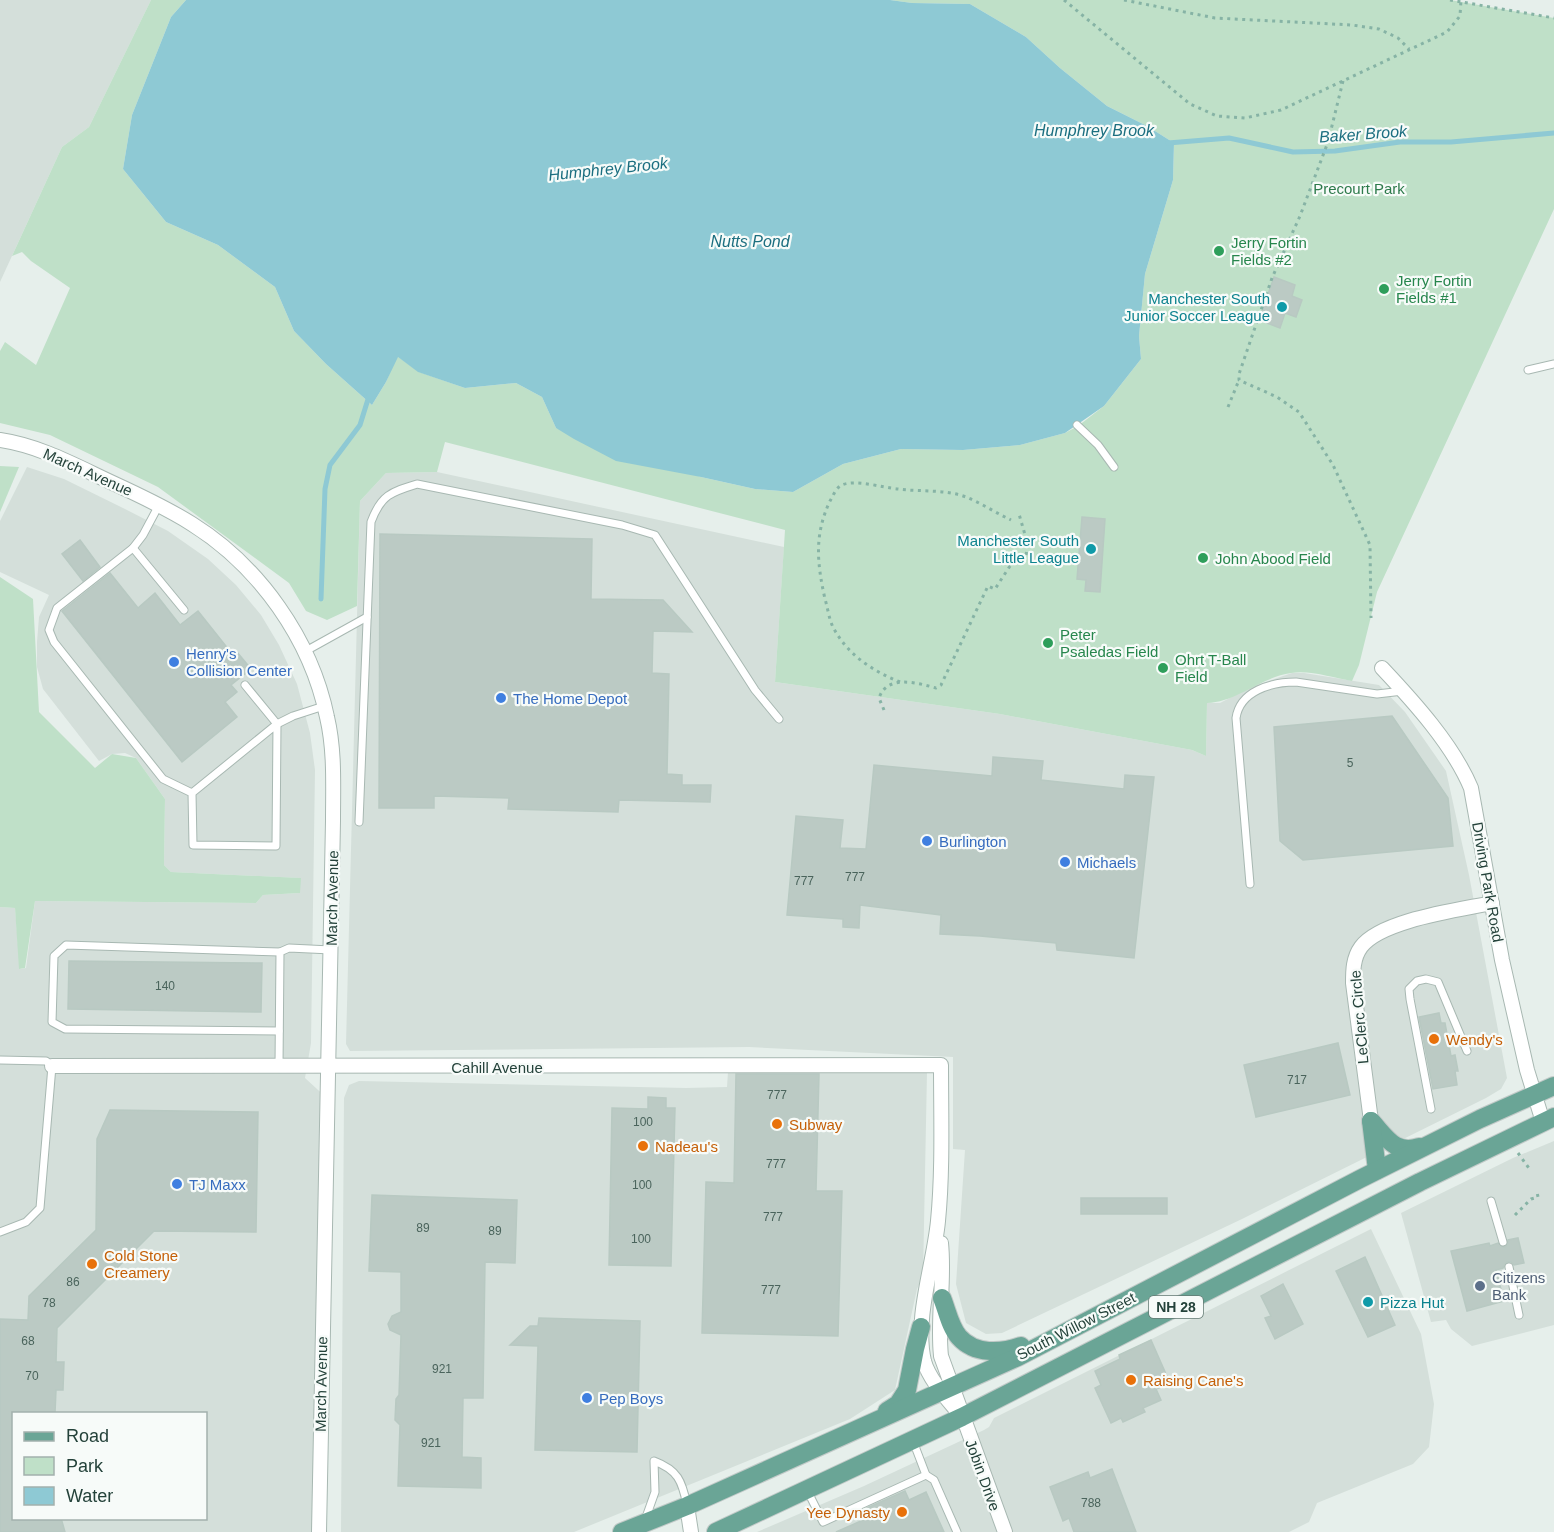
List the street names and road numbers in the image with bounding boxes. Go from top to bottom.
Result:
street label: March Avenue [41,445,135,499]
street label: Driving Park Road [1469,821,1507,943]
street label: March Avenue [323,850,341,946]
street label: LeClerc Circle [1346,969,1372,1065]
street label: Cahill Avenue [451,1059,543,1076]
street label: South Willow Street [1014,1288,1139,1363]
road number: NH 28 [1149,1296,1203,1318]
street label: March Avenue [312,1336,330,1432]
street label: Jobin Drive [962,1437,1004,1513]

